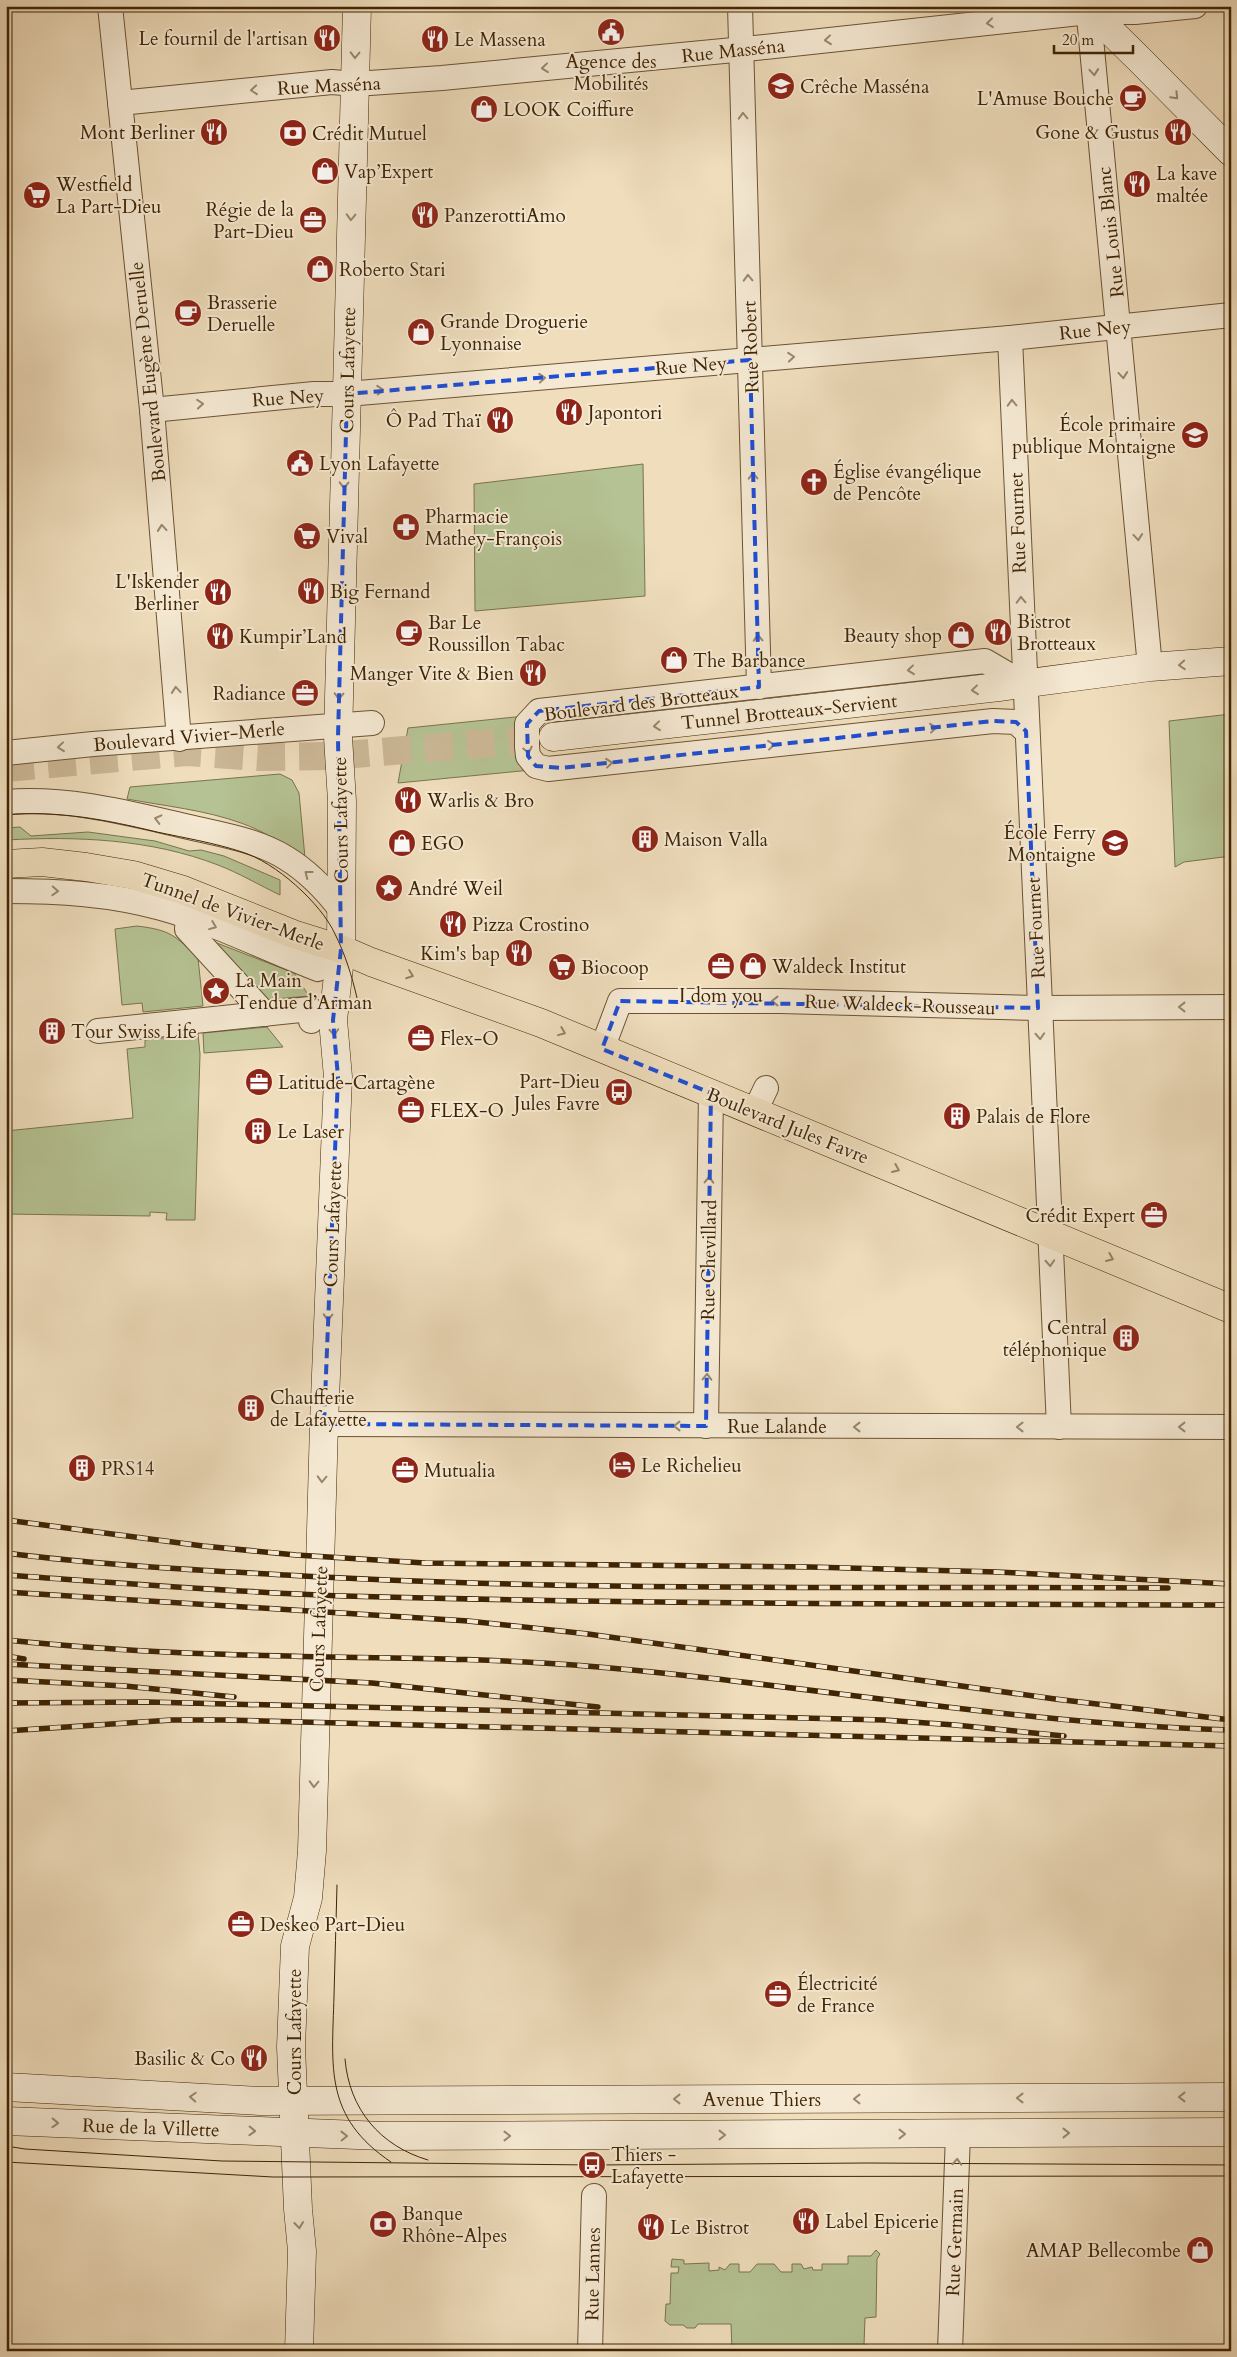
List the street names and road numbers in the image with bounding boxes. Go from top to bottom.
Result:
street label: Rue Masséna [680,33,786,69]
street label: Rue Masséna [277,70,382,102]
street label: Rue Louis Blanc [1091,165,1131,299]
street label: Boulevard Eugène Deruelle [123,260,172,483]
street label: Rue Robert [736,300,766,394]
street label: Cours Lafayette [334,306,362,434]
street label: Rue Ney [1058,313,1132,347]
street label: Rue Ney [654,350,728,382]
street label: Rue Ney [251,383,325,413]
street label: Rue Fournet [1003,472,1033,574]
street label: Boulevard des Brotteaux [542,678,741,728]
street label: Tunnel Brotteaux-Servient [680,688,899,736]
street label: Boulevard Vivier-Merle [92,716,286,758]
street label: Cours Lafayette [327,756,355,884]
street label: Tunnel de Vivier-Merle [137,867,328,957]
street label: Rue Fournet [1020,877,1052,979]
street label: Rue Waldeck-Rousseau [804,989,996,1021]
street label: Boulevard Jules Favre [703,1081,873,1170]
street label: Cours Lafayette [318,1160,348,1288]
street label: Rue Chevillard [695,1199,723,1321]
street label: Rue Lalande [727,1414,827,1440]
street label: Cours Lafayette [304,1565,334,1693]
street label: Cours Lafayette [282,1969,308,2095]
street label: Avenue Thiers [703,2087,821,2113]
street label: Rue de la Villette [82,2113,220,2143]
street label: Rue Germain [940,2187,970,2297]
street label: Rue Lannes [579,2227,607,2321]

